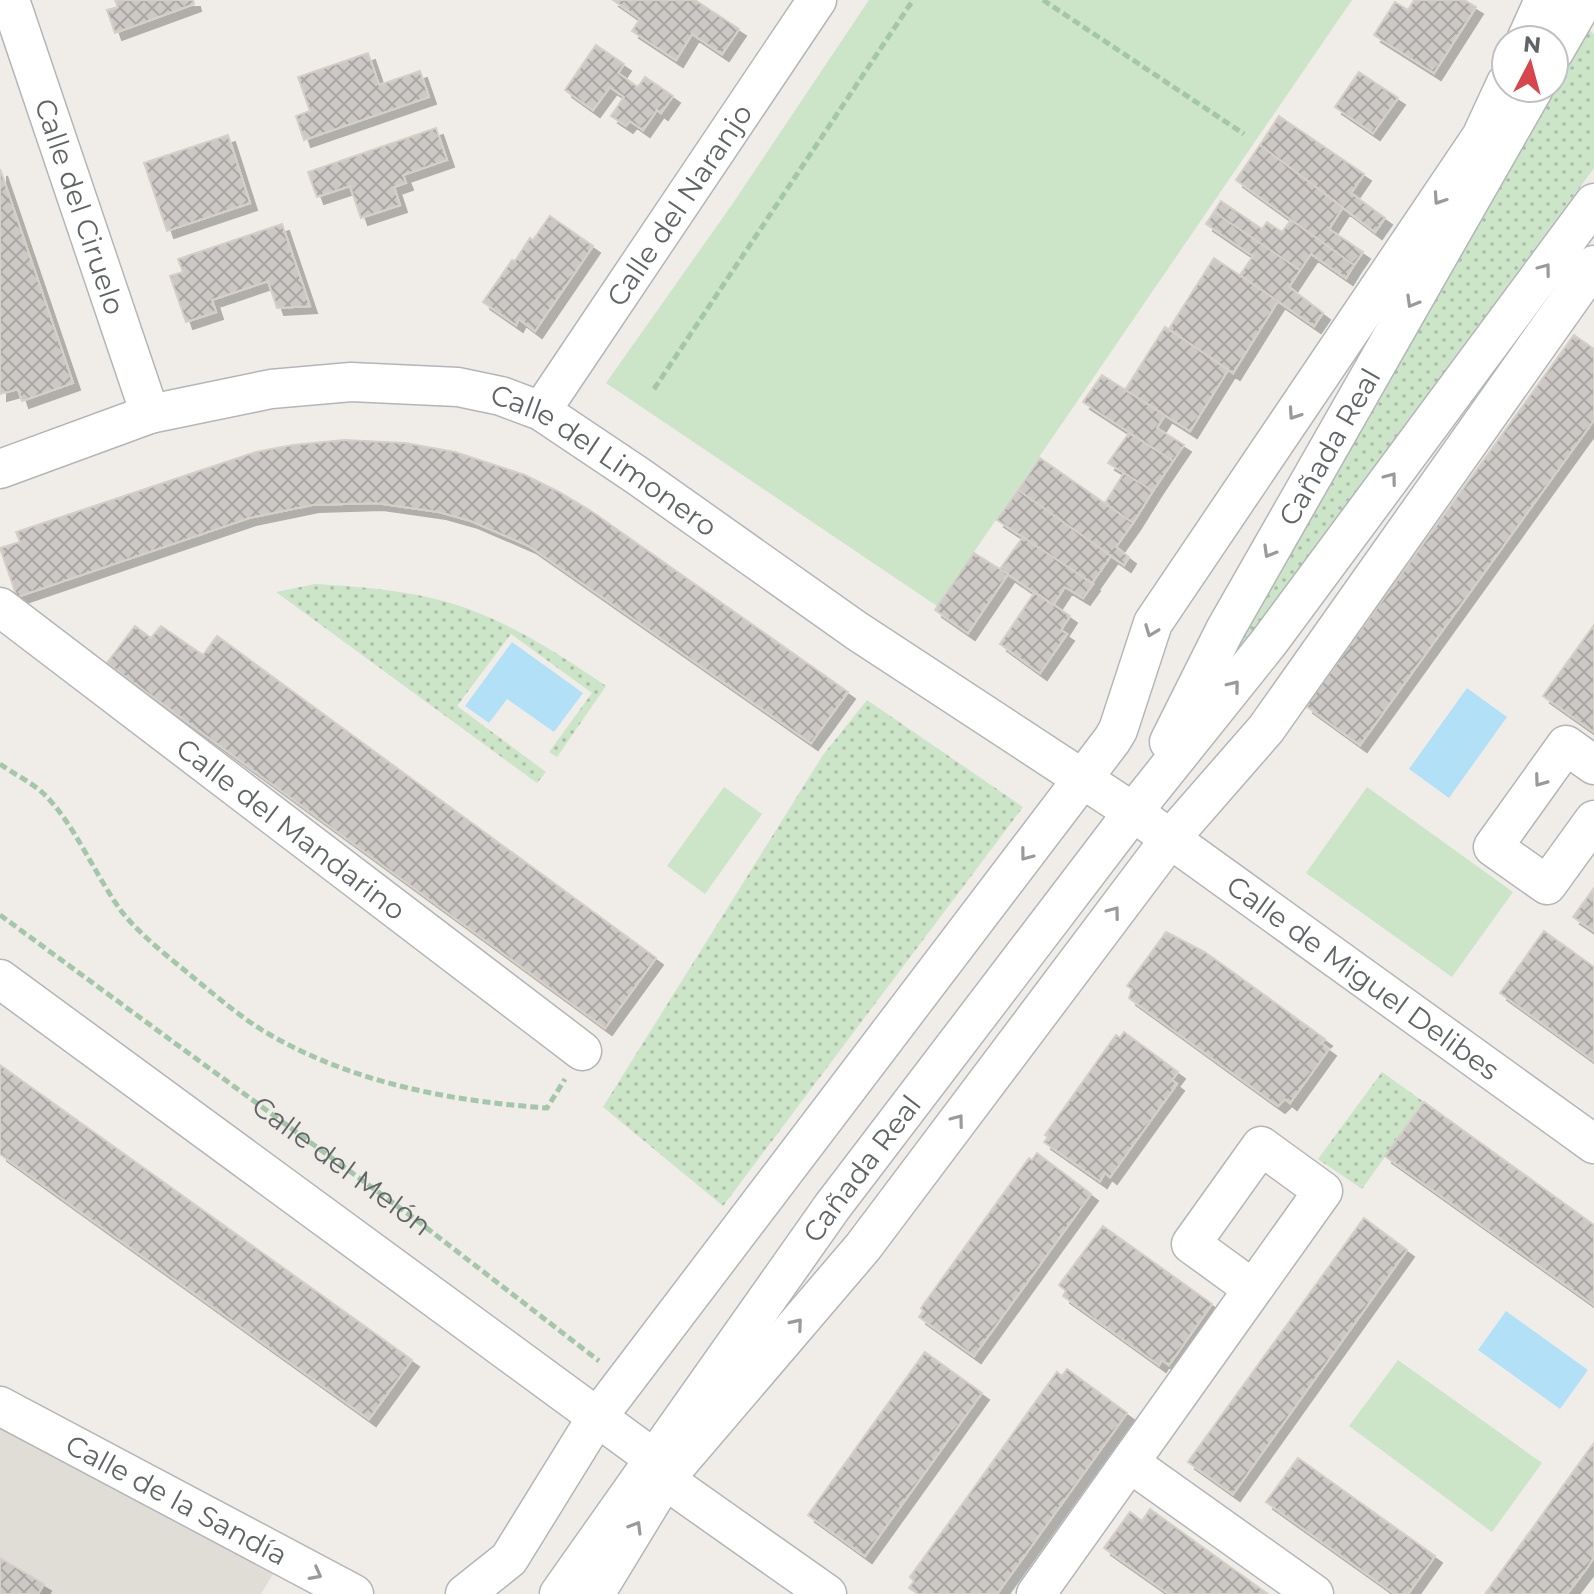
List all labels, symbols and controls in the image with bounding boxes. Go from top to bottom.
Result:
north arrow [1490,24,1570,104]
text: N [1522,30,1542,59]
street label: Calle del Ciruelo [28,94,132,319]
street label: Calle del Naranjo [599,97,759,313]
one-way arrow [1434,190,1449,204]
one-way arrow [1536,263,1550,278]
one-way arrow [1406,293,1422,308]
street label: Cañada Real [1271,362,1388,531]
street label: Calle del Limonero [486,377,724,543]
one-way arrow [1289,405,1304,420]
one-way arrow [1381,472,1395,487]
one-way arrow [1263,543,1279,558]
one-way arrow [1144,623,1161,637]
one-way arrow [1224,680,1239,695]
street label: Calle del Mandarino [170,731,412,927]
one-way arrow [1535,772,1550,787]
one-way arrow [1022,846,1036,861]
street label: Calle de Miguel Delibes [1220,868,1506,1087]
one-way arrow [1105,906,1119,921]
street label: Cañada Real [795,1088,928,1249]
street label: Calle del Melón [246,1089,439,1243]
one-way arrow [948,1114,963,1129]
one-way arrow [787,1319,802,1333]
street label: Calle de la Sandía [60,1427,293,1573]
one-way arrow [626,1521,642,1536]
one-way arrow [308,1564,323,1579]

